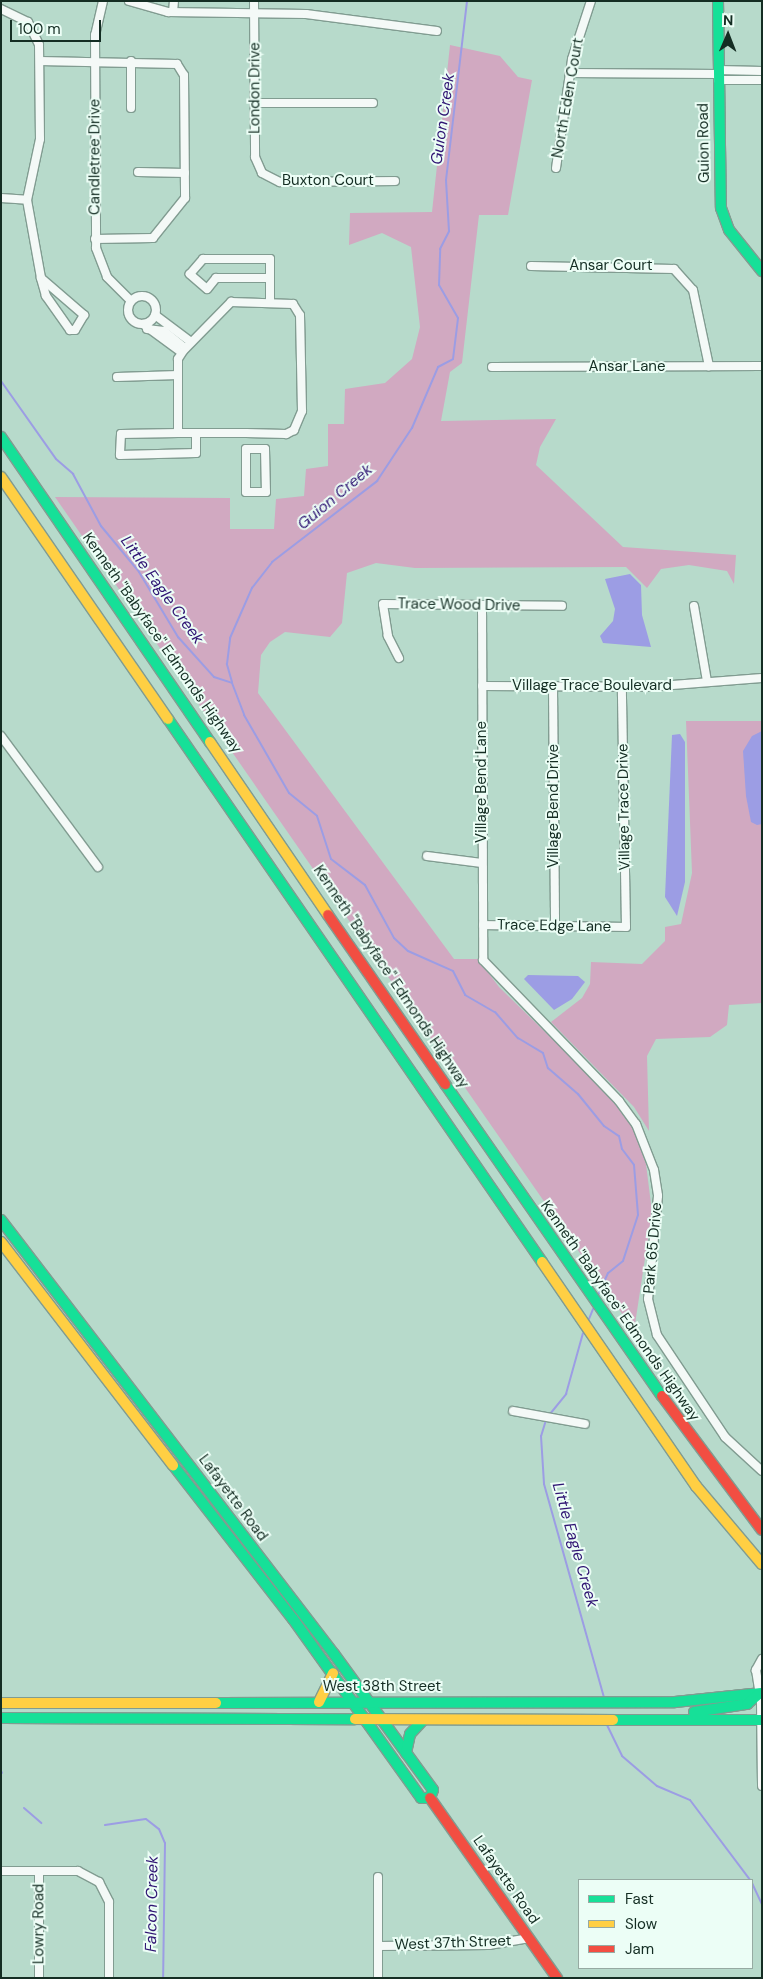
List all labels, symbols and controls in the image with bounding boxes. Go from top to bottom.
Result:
scale bar [12,10,104,42]
north arrow [703,10,753,60]
text: N [723,11,734,29]
text: 100 m [18,19,61,39]
street label: North Eden Court [549,36,587,160]
street label: London Drive [246,42,264,134]
water label: Guion Creek [427,72,459,166]
street label: Candletree Drive [86,99,104,215]
street label: Guion Road [694,103,714,183]
street label: Buxton Court [282,172,374,190]
street label: Ansar Court [569,257,653,275]
street label: Ansar Lane [589,358,665,376]
water label: Guion Creek [294,460,376,534]
street label: Kenneth "Babyface" Edmonds Highway [79,529,245,757]
water label: Little Eagle Creek [116,532,208,648]
street label: Trace Wood Drive [397,595,521,615]
street label: Village Trace Boulevard [512,677,672,695]
street label: Village Bend Lane [473,721,491,843]
street label: Village Trace Drive [614,743,634,871]
street label: Village Bend Drive [545,744,563,868]
street label: Kenneth "Babyface" Edmonds Highway [309,862,473,1092]
street label: Trace Edge Lane [497,916,611,936]
street label: Kenneth "Babyface" Edmonds Highway [537,1197,703,1425]
street label: Park 65 Drive [640,1202,666,1294]
street label: Lafayette Road [195,1451,271,1545]
water label: Little Eagle Creek [548,1480,602,1610]
street label: West 38th Street [323,1678,441,1696]
street label: Lafayette Road [469,1832,543,1928]
water label: Falcon Creek [142,1856,162,1952]
legend [578,1879,753,1969]
street label: Lowry Road [30,1884,48,1964]
text: Fast [625,1889,654,1909]
text: Slow [625,1914,657,1934]
street label: West 37th Street [394,1932,512,1954]
text: Jam [625,1939,654,1959]

